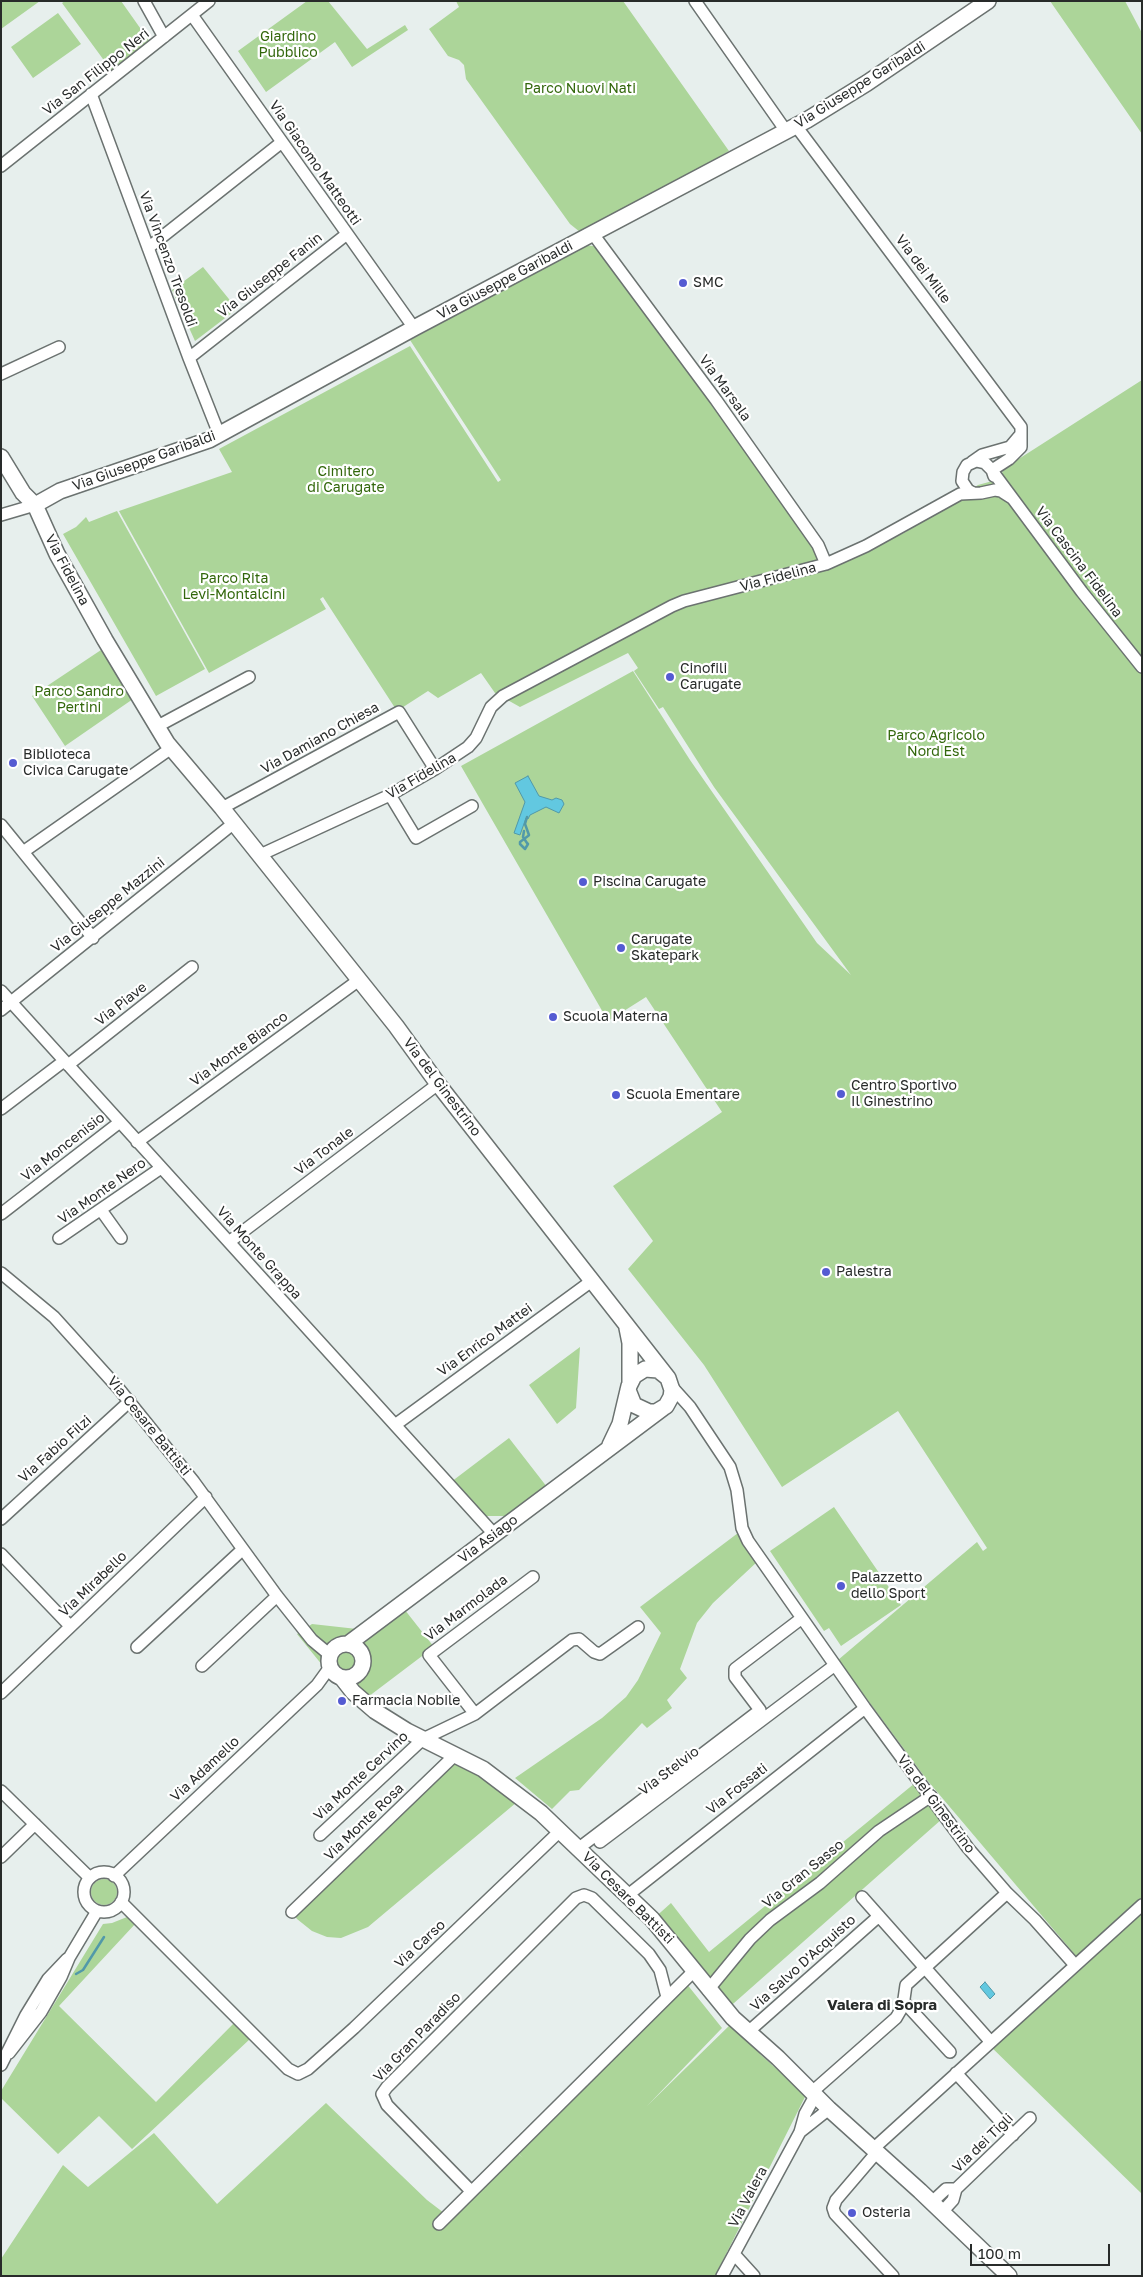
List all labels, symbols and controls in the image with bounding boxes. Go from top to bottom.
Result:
street label: Via San Filippo Neri [39,25,153,119]
park label: Giardino Pubblico [258,29,318,62]
street label: Via Giuseppe Garibaldi [791,38,929,132]
park label: Parco Nuovi Nati [524,81,636,97]
street label: Via Giacomo Matteotti [266,97,364,229]
street label: Via Vincenzo Tresoldi [136,189,200,329]
street label: Via Giuseppe Fanin [214,229,326,321]
street label: Via dei Mille [892,231,954,307]
street label: Via Giuseppe Garibaldi [434,237,576,323]
place label: SMC [693,275,724,291]
marker: SMC [677,277,689,289]
street label: Via Marsala [695,352,755,424]
street label: Via Giuseppe Garibaldi [70,427,218,495]
park label: Cimitero di Carugate [307,464,385,497]
street label: Via Cascina Fidelina [1032,503,1126,621]
street label: Via Fidelina [41,532,93,608]
street label: Via Fidelina [738,559,818,595]
park label: Parco Rita Levi-Montalcini [182,571,286,604]
place label: Cinofili Carugate [680,661,741,694]
marker: Cinofili Carugate [664,671,676,683]
park label: Parco Sandro Pertini [34,684,124,716]
street label: Via Damiano Chiesa [258,699,382,777]
park label: Parco Agricolo Nord Est [887,728,985,760]
place label: Biblioteca Civica Carugate [23,747,128,780]
street label: Via Fidelina [383,749,459,803]
marker: Biblioteca Civica Carugate [7,757,19,769]
street label: Via Giuseppe Mazzini [48,854,168,956]
place label: Piscina Carugate [593,874,706,890]
marker: Piscina Carugate [577,876,589,888]
place label: Carugate Skatepark [631,932,699,964]
marker: Carugate Skatepark [615,942,627,954]
street label: Via Piave [92,979,150,1029]
street label: Via Monte Bianco [187,1008,291,1090]
place label: Scuola Materna [563,1009,668,1025]
marker: Scuola Materna [547,1011,559,1023]
street label: Via del Ginestrino [400,1034,484,1140]
place label: Centro Sportivo Il Ginestrino [851,1078,957,1110]
place label: Scuola Ementare [626,1087,740,1103]
marker: Centro Sportivo Il Ginestrino [835,1088,847,1100]
marker: Scuola Ementare [610,1089,622,1101]
street label: Via Moncenisio [18,1109,108,1185]
street label: Via Tonale [291,1123,357,1179]
street label: Via Monte Nero [55,1155,149,1227]
street label: Via Monte Grappa [213,1203,305,1303]
place label: Palestra [836,1264,892,1280]
marker: Palestra [820,1266,832,1278]
street label: Via Enrico Mattei [434,1300,536,1380]
street label: Via Cesare Battisti [104,1373,194,1479]
street label: Via Fabio Filzi [15,1412,95,1486]
street label: Via Asiago [455,1511,521,1567]
street label: Via Mirabello [56,1548,130,1620]
place label: Palazzetto dello Sport [851,1570,926,1602]
street label: Via Marmolada [421,1571,511,1645]
marker: Palazzetto dello Sport [835,1580,847,1592]
place label: Farmacia Nobile [352,1693,460,1709]
marker: Farmacia Nobile [336,1695,348,1707]
street label: Via Monte Cervino [310,1728,412,1824]
street label: Via Adamello [167,1733,243,1805]
street label: Via Stelvio [636,1743,702,1799]
street label: Via del Ginestrino [894,1751,978,1857]
street label: Via Fossati [703,1760,771,1818]
street label: Via Monte Rosa [321,1780,407,1864]
street label: Via Gran Sasso [759,1836,847,1912]
street label: Via Cesare Battisti [579,1849,677,1947]
street label: Via Salvo D'Acquisto [747,1911,859,2015]
street label: Via Carso [391,1916,449,1972]
street label: Via Gran Paradiso [370,1989,464,2085]
district label: Valera di Sopra [827,1996,937,2014]
street label: Via dei Tigli [949,2110,1017,2176]
street label: Via Valera [725,2164,771,2230]
place label: Osteria [862,2205,911,2221]
marker: Osteria [846,2207,858,2219]
scale bar [973,2234,1113,2266]
text: 100 m [978,2244,1021,2262]

